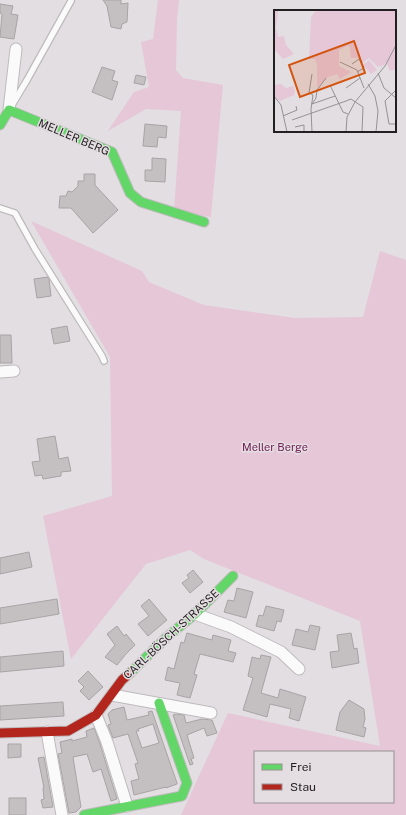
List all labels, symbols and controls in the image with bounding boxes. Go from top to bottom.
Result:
inset map [274,10,396,132]
street label: MELLER BERG [37,117,111,157]
park label: Meller Berge [242,441,308,453]
street label: CARL-BÖSCH-STRASSE [120,586,221,681]
legend [254,751,394,803]
text: Frei [290,760,312,774]
text: Stau [290,780,316,794]

